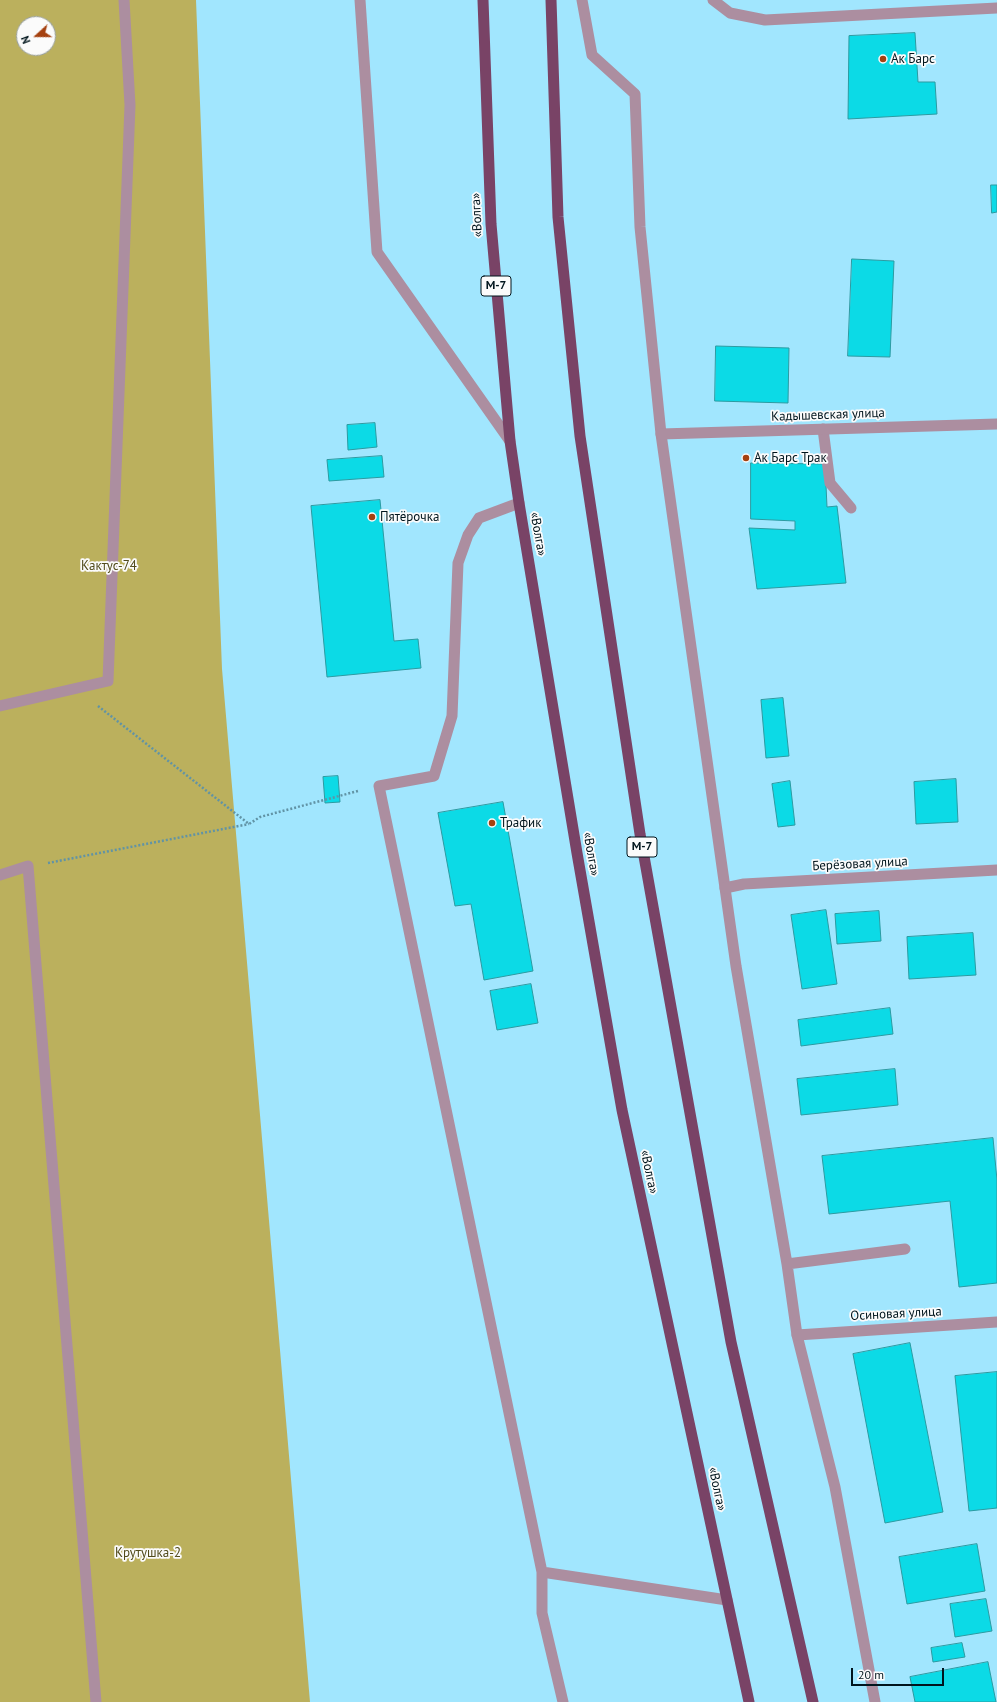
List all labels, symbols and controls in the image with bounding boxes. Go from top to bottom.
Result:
north arrow [16,16,56,56]
text: N [18,34,34,46]
place label: Ак Барс [891,51,935,67]
marker: Ак Барс [878,54,888,64]
street label: «Волга» [468,192,486,238]
road number: М-7 [481,276,511,296]
street label: Кадышевская улица [771,405,885,425]
place label: Ак Барс Трак [754,450,827,466]
marker: Ак Барс Трак [741,453,751,463]
place label: Пятёрочка [380,509,439,525]
street label: «Волга» [526,511,550,557]
marker: Пятёрочка [367,512,377,522]
park label: Кактус-74 [81,558,137,574]
place label: Трафик [500,815,541,831]
marker: Трафик [487,818,497,828]
street label: «Волга» [579,831,603,877]
road number: М-7 [627,837,657,857]
street label: Берёзовая улица [812,854,908,874]
street label: «Волга» [637,1149,661,1195]
street label: Осиновая улица [850,1304,942,1324]
street label: «Волга» [705,1466,729,1512]
park label: Крутушка-2 [115,1545,181,1561]
scale bar [853,1660,946,1686]
text: 20 m [858,1667,884,1682]

